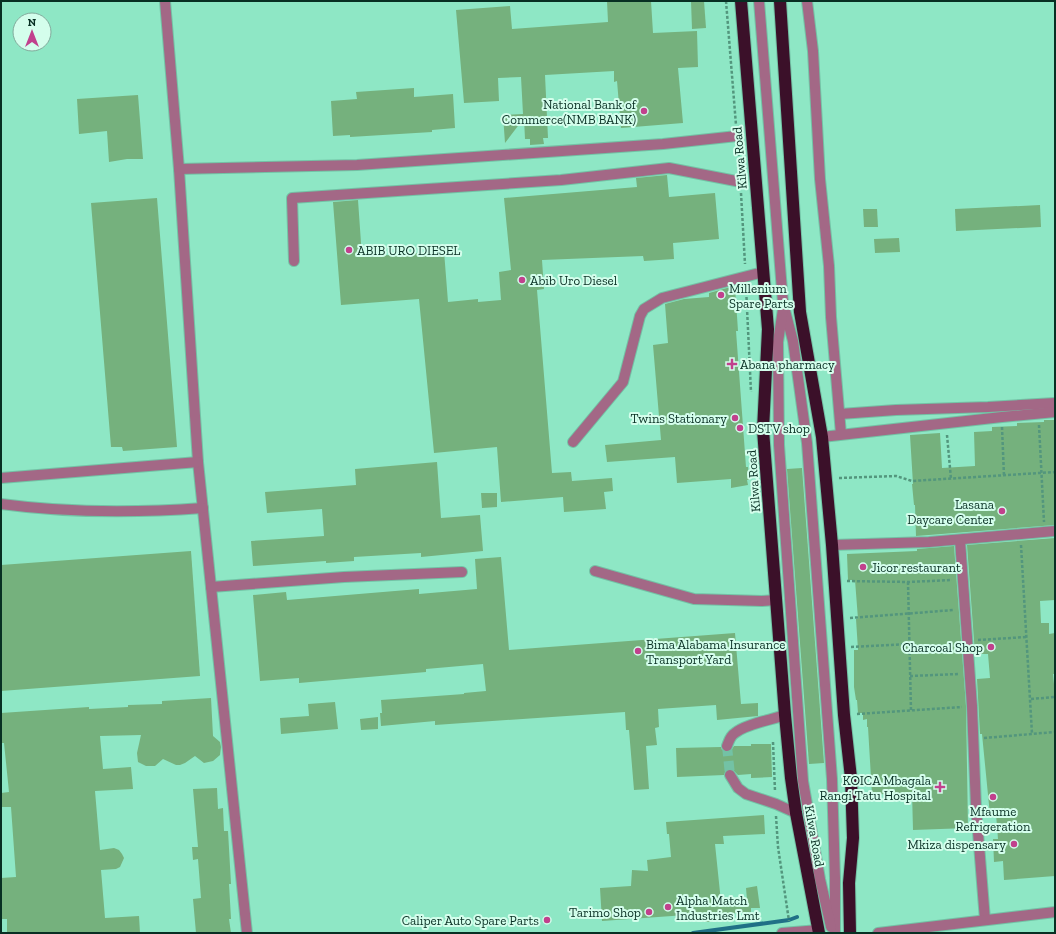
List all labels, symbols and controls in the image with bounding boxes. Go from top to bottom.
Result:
north arrow [12,12,52,52]
text: N [28,16,37,29]
place label: National Bank of Commerce(NMB BANK) [502,97,637,127]
marker: National Bank of Commerce(NMB BANK) [639,106,649,116]
street label: Kilwa Road [729,126,750,190]
place label: ABIB URO DIESEL [357,243,460,258]
marker: ABIB URO DIESEL [344,245,354,255]
place label: Abib Uro Diesel [530,273,618,288]
marker: Abib Uro Diesel [517,275,527,285]
place label: Millenium Spare Parts [729,281,794,311]
marker: Millenium Spare Parts [716,290,726,300]
place label: Abana pharmacy [740,357,835,372]
marker: Abana pharmacy [727,359,737,369]
place label: Twins Stationary [630,411,727,426]
marker: Twins Stationary [730,413,740,423]
place label: DSTV shop [748,421,810,436]
marker: DSTV shop [735,423,745,433]
street label: Kilwa Road [744,449,763,513]
place label: Lasana Daycare Center [907,497,995,527]
marker: Lasana Daycare Center [997,506,1007,516]
place label: Jicor restaurant [871,560,961,575]
marker: Jicor restaurant [858,562,868,572]
place label: Bima Alabama Insurance Transport Yard [646,637,785,667]
place label: Charcoal Shop [902,640,983,655]
marker: Charcoal Shop [986,642,996,652]
marker: Bima Alabama Insurance Transport Yard [633,646,643,656]
place label: KOICA Mbagala Rangi Tatu Hospital [820,773,932,803]
marker: KOICA Mbagala Rangi Tatu Hospital [934,781,946,793]
marker: Mfaume Refrigeration [988,792,998,802]
street label: Kilwa Road [802,804,827,868]
place label: Mfaume Refrigeration [956,804,1031,834]
place label: Mkiza dispensary [908,837,1006,852]
marker: Mkiza dispensary [1009,839,1019,849]
place label: Alpha Match Industries Lmt [676,893,760,923]
marker: Alpha Match Industries Lmt [663,902,673,912]
place label: Tarimo Shop [569,905,641,920]
marker: Tarimo Shop [644,907,654,917]
place label: Caliper Auto Spare Parts [402,913,539,928]
marker: Caliper Auto Spare Parts [542,915,552,925]

